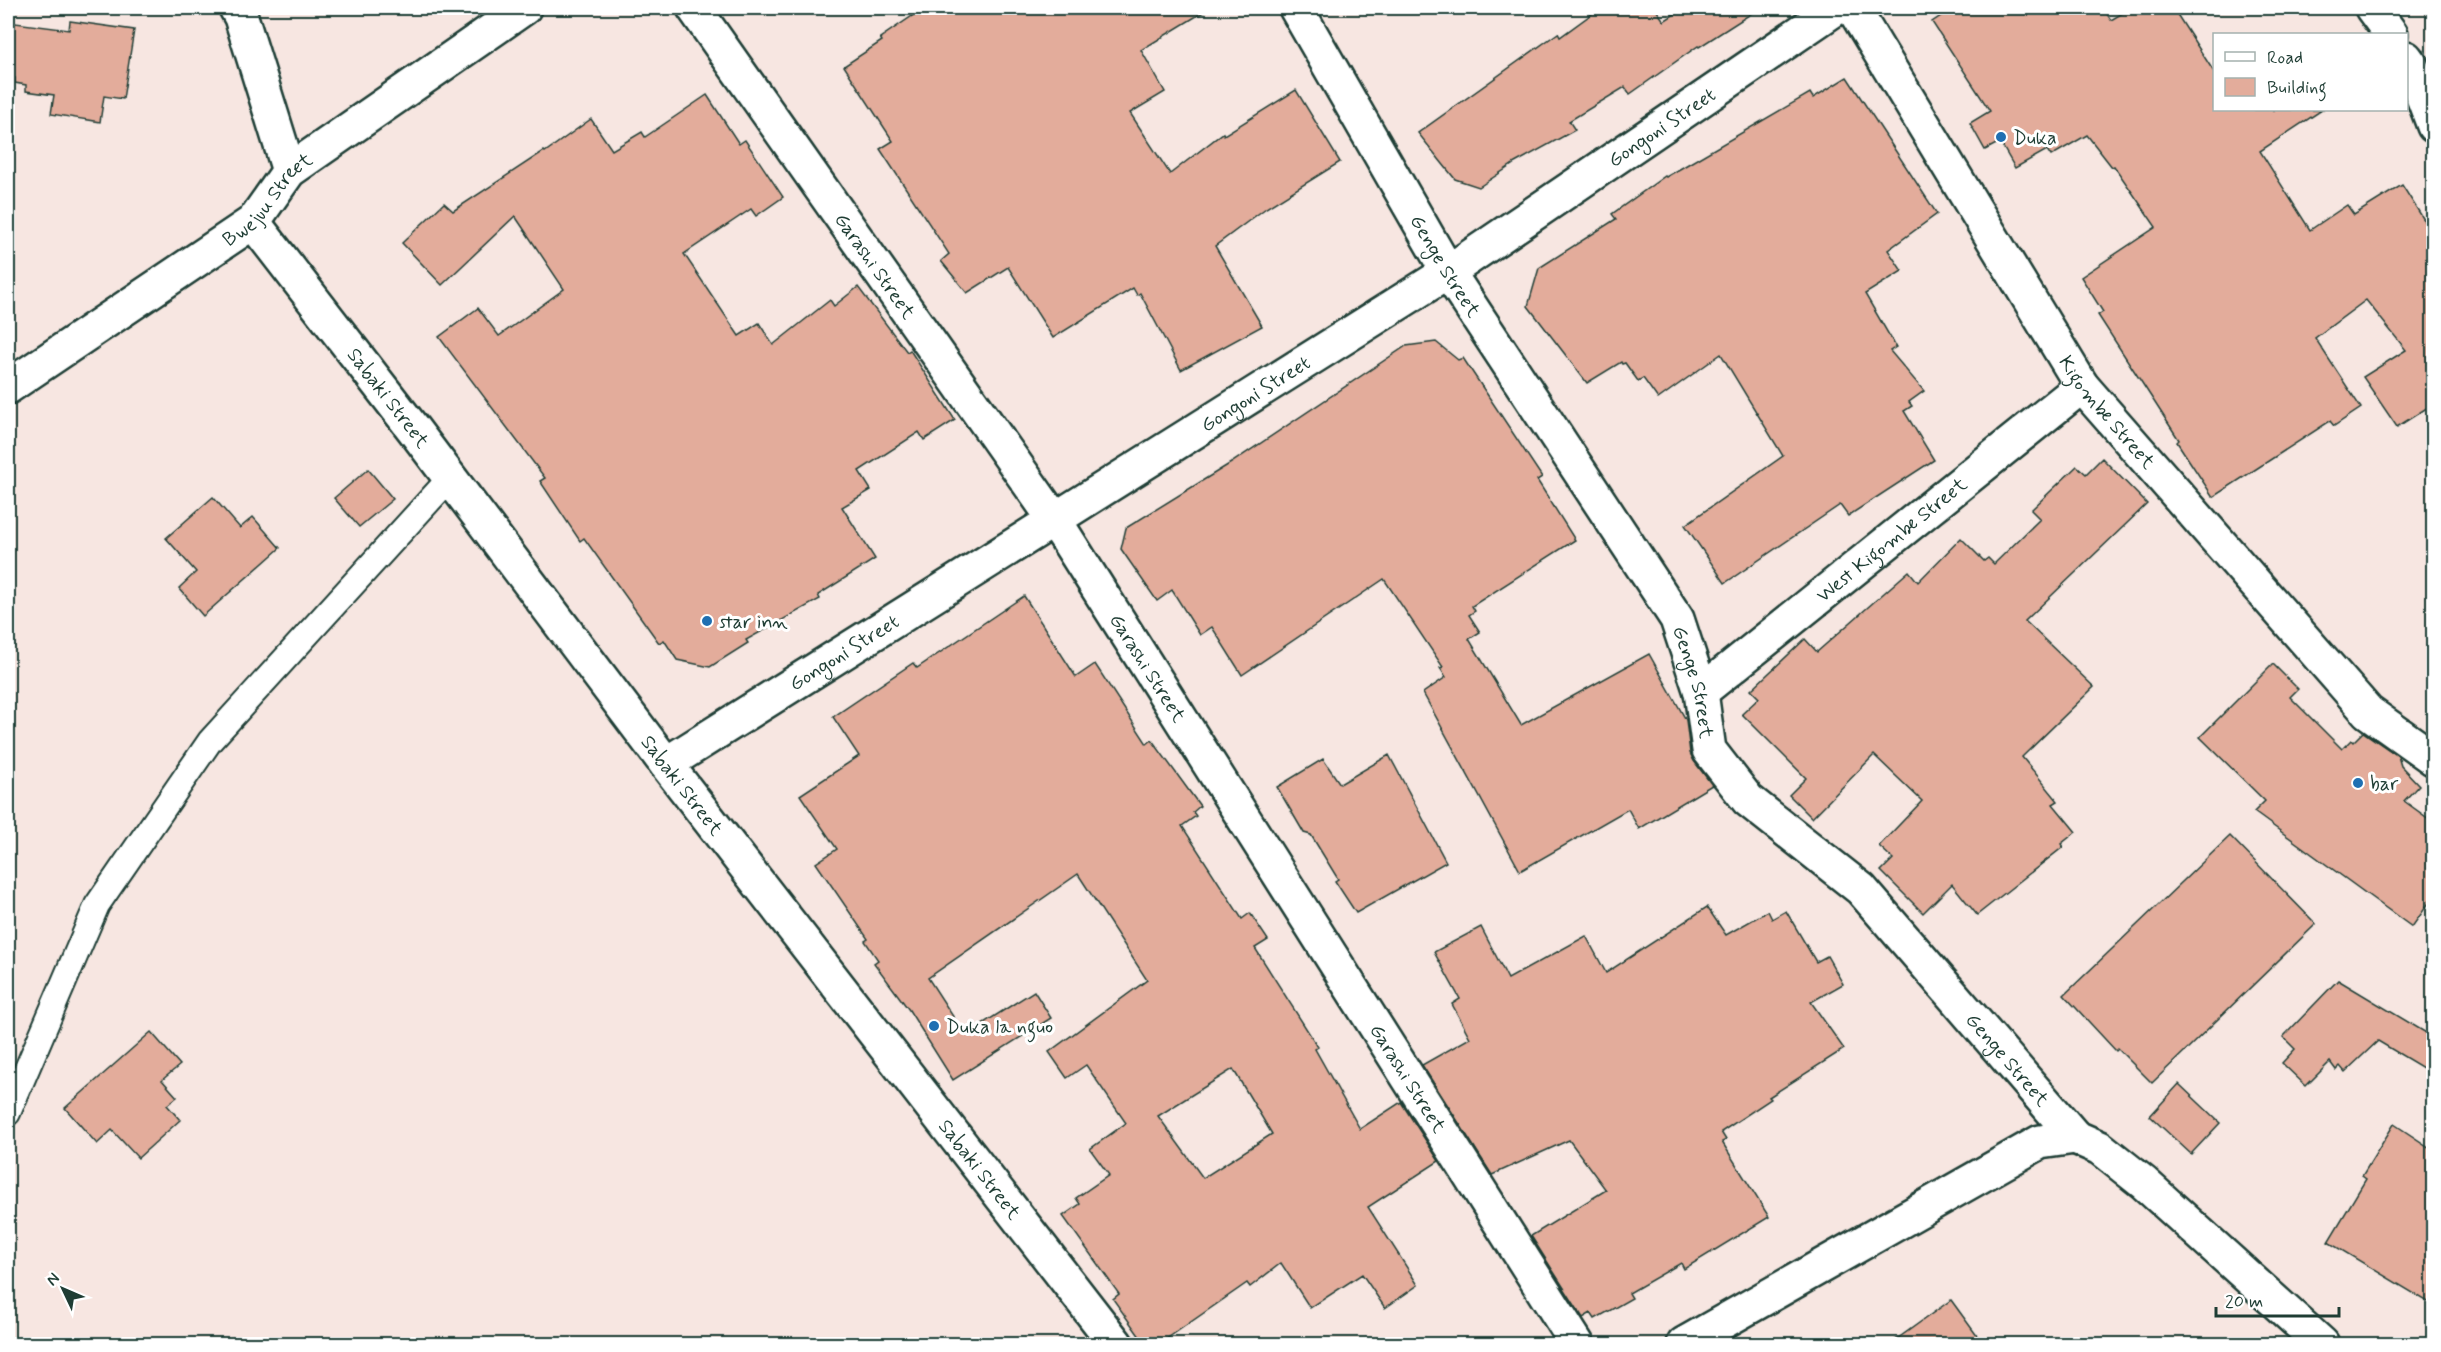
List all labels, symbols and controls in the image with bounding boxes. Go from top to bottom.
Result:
legend [2213,33,2408,111]
text: Road [2267,46,2303,70]
text: Building [2267,76,2327,102]
street label: Gongoni Street [1603,82,1721,174]
place label: Duka [2013,125,2057,152]
marker: Duka [1994,130,2008,144]
street label: Bwejuu Street [218,147,319,254]
street label: Garashi Street [827,208,921,325]
street label: Genge Street [1403,210,1486,323]
street label: Sabaki Street [340,343,435,454]
street label: Gongoni Street [1196,350,1316,439]
street label: Kigombe Street [2052,351,2161,476]
street label: West Kigombe Street [1811,471,1973,609]
place label: star inn [719,609,788,636]
street label: Gongoni Street [785,609,905,698]
street label: Garashi Street [1102,609,1192,728]
marker: star inn [700,614,714,628]
street label: Genge Street [1665,623,1719,741]
street label: Sabaki Street [634,730,729,842]
place label: bar [2370,771,2399,798]
marker: bar [2351,776,2365,790]
street label: Genge Street [1959,1008,2055,1113]
place label: Duka la nguo [946,1014,1053,1043]
marker: Duka la nguo [927,1019,941,1033]
street label: Garashi Street [1363,1019,1452,1139]
street label: Sabaki Street [932,1114,1027,1226]
north arrow [33,1259,93,1319]
text: N [42,1268,65,1291]
scale bar [2216,1280,2339,1318]
text: 20 m [2225,1290,2263,1314]

